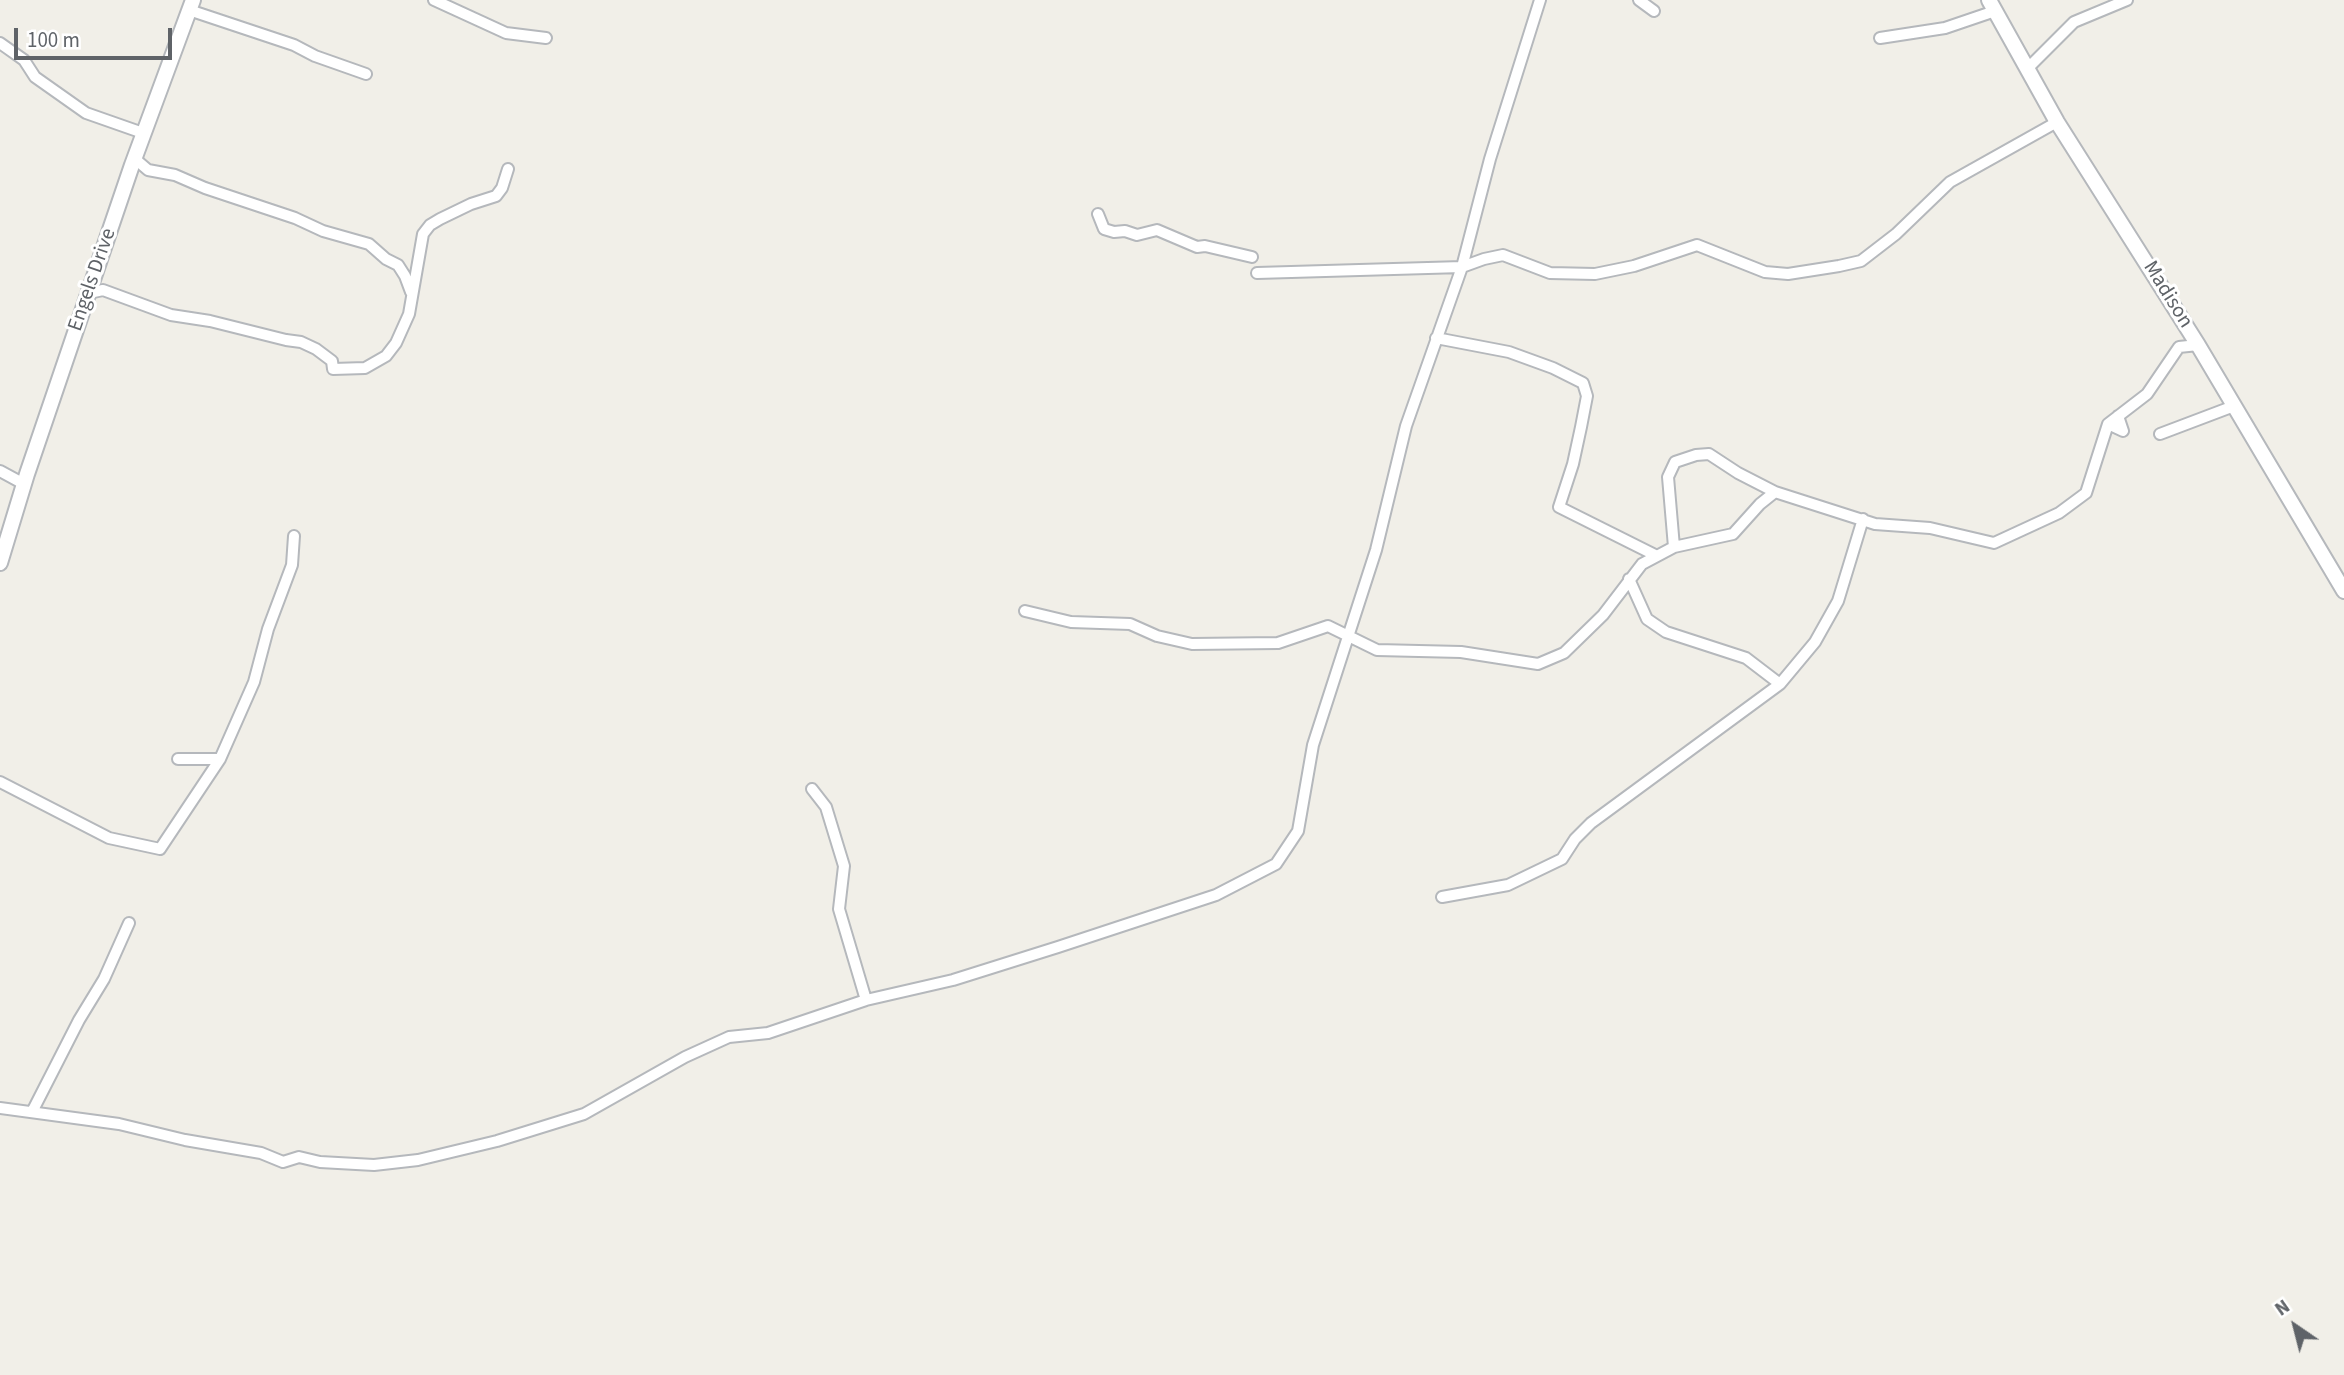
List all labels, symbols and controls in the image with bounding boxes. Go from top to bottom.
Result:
scale bar [18,14,175,58]
text: 100 m [27,25,80,55]
street label: Engels Drive [64,225,122,335]
street label: Madison [2137,257,2197,333]
north arrow [2260,1291,2330,1361]
text: N [2270,1294,2296,1323]

